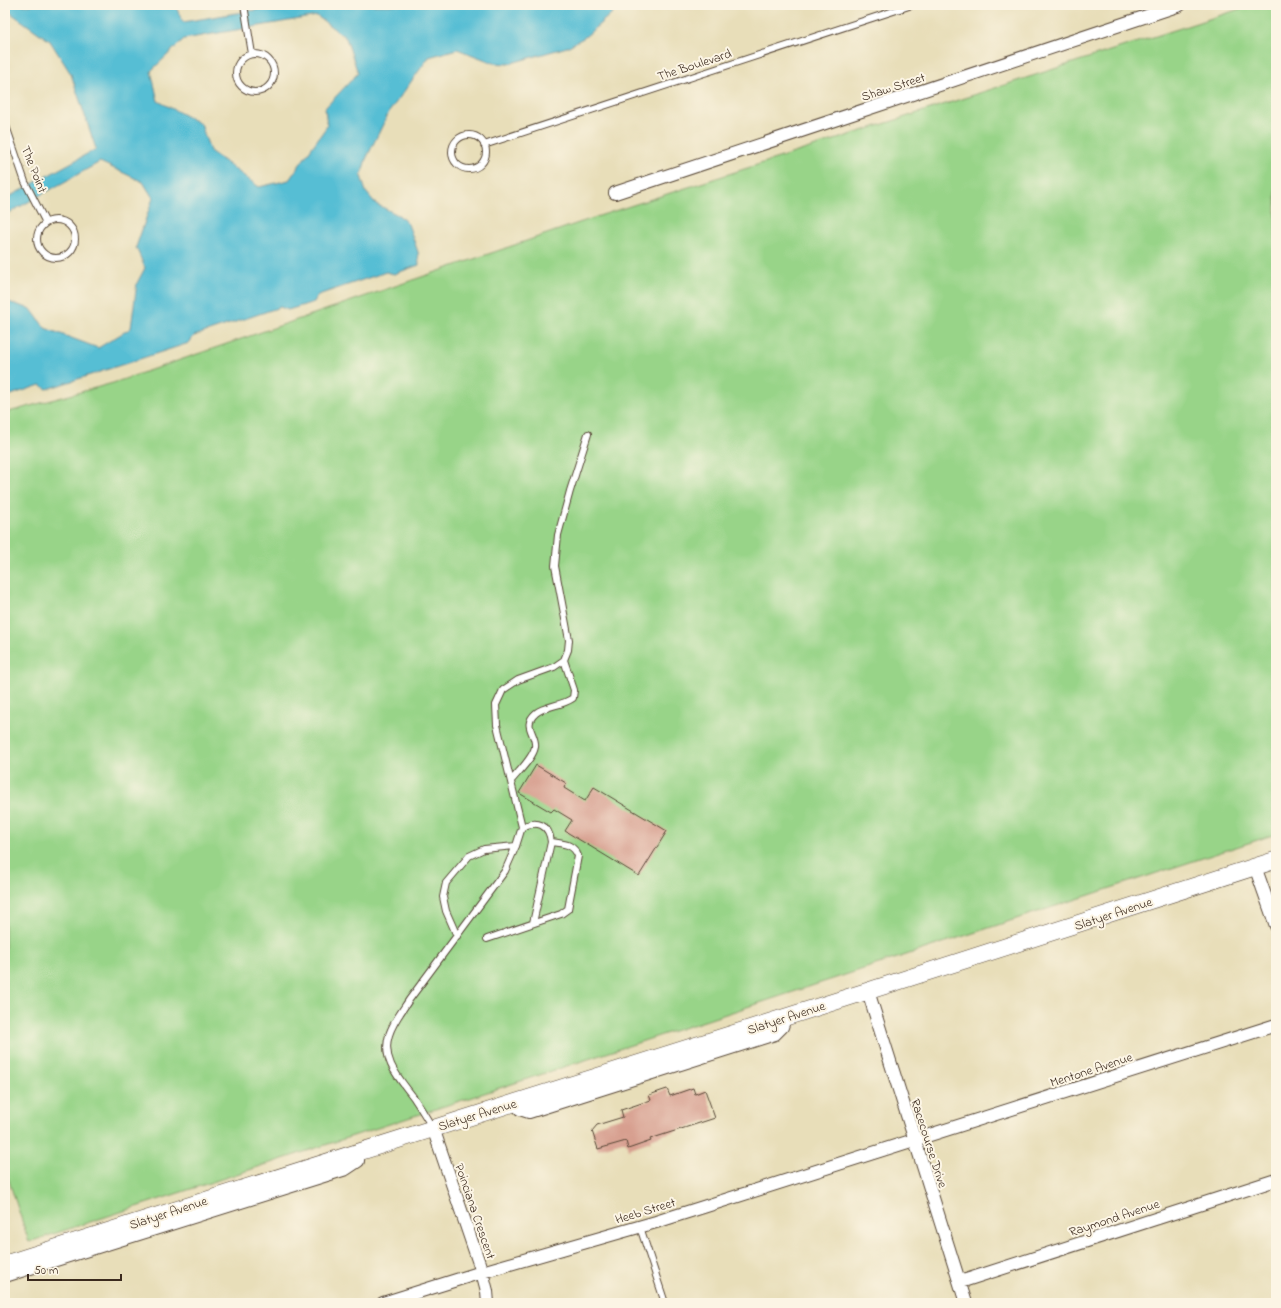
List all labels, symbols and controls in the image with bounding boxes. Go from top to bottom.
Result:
street label: The Boulevard [655,44,735,86]
street label: Shaw Street [859,68,928,107]
street label: The Point [16,143,52,197]
street label: Slatyer Avenue [1072,893,1155,937]
street label: Slatyer Avenue [745,997,828,1041]
street label: Mentone Avenue [1048,1048,1135,1093]
street label: Slatyer Avenue [436,1094,519,1137]
street label: Racecourse Drive [905,1096,952,1191]
street label: Poinciana Crescent [449,1161,500,1262]
street label: Slatyer Avenue [127,1192,210,1236]
street label: Heeb Street [613,1193,679,1230]
street label: Raymond Avenue [1067,1195,1163,1243]
scale bar [28,1256,121,1282]
text: 50 m [34,1262,58,1280]

